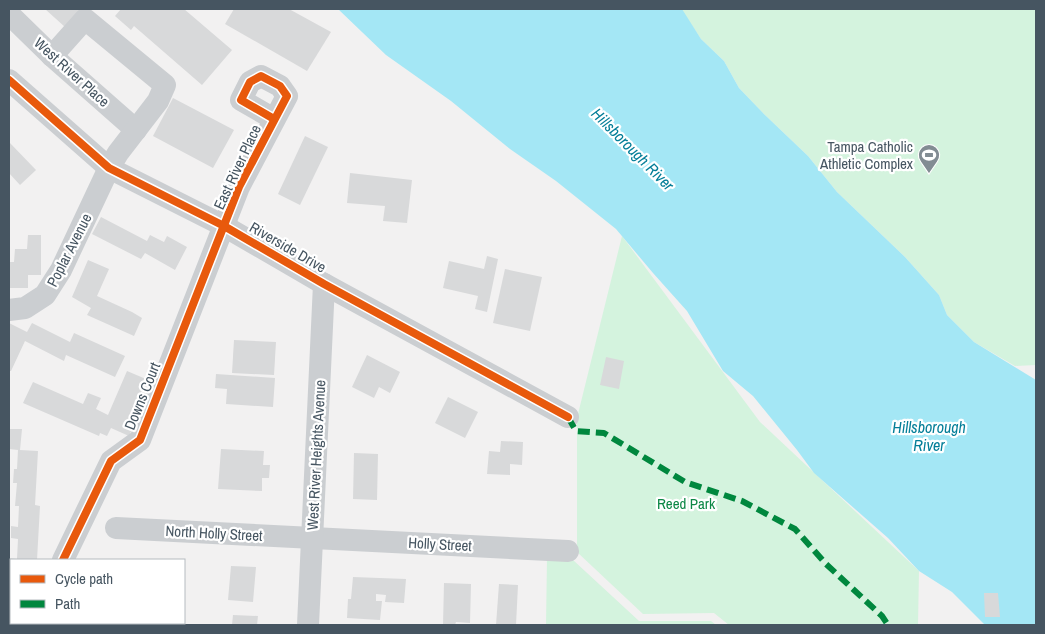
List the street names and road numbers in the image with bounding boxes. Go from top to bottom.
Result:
street label: West River Place [30,32,114,112]
street label: East River Place [208,121,266,213]
street label: Poplar Avenue [42,210,97,290]
street label: Riverside Drive [246,217,330,278]
street label: Downs Court [119,359,165,433]
street label: West River Heights Avenue [302,379,330,531]
street label: North Holly Street [165,520,264,546]
street label: Holly Street [408,532,473,556]

